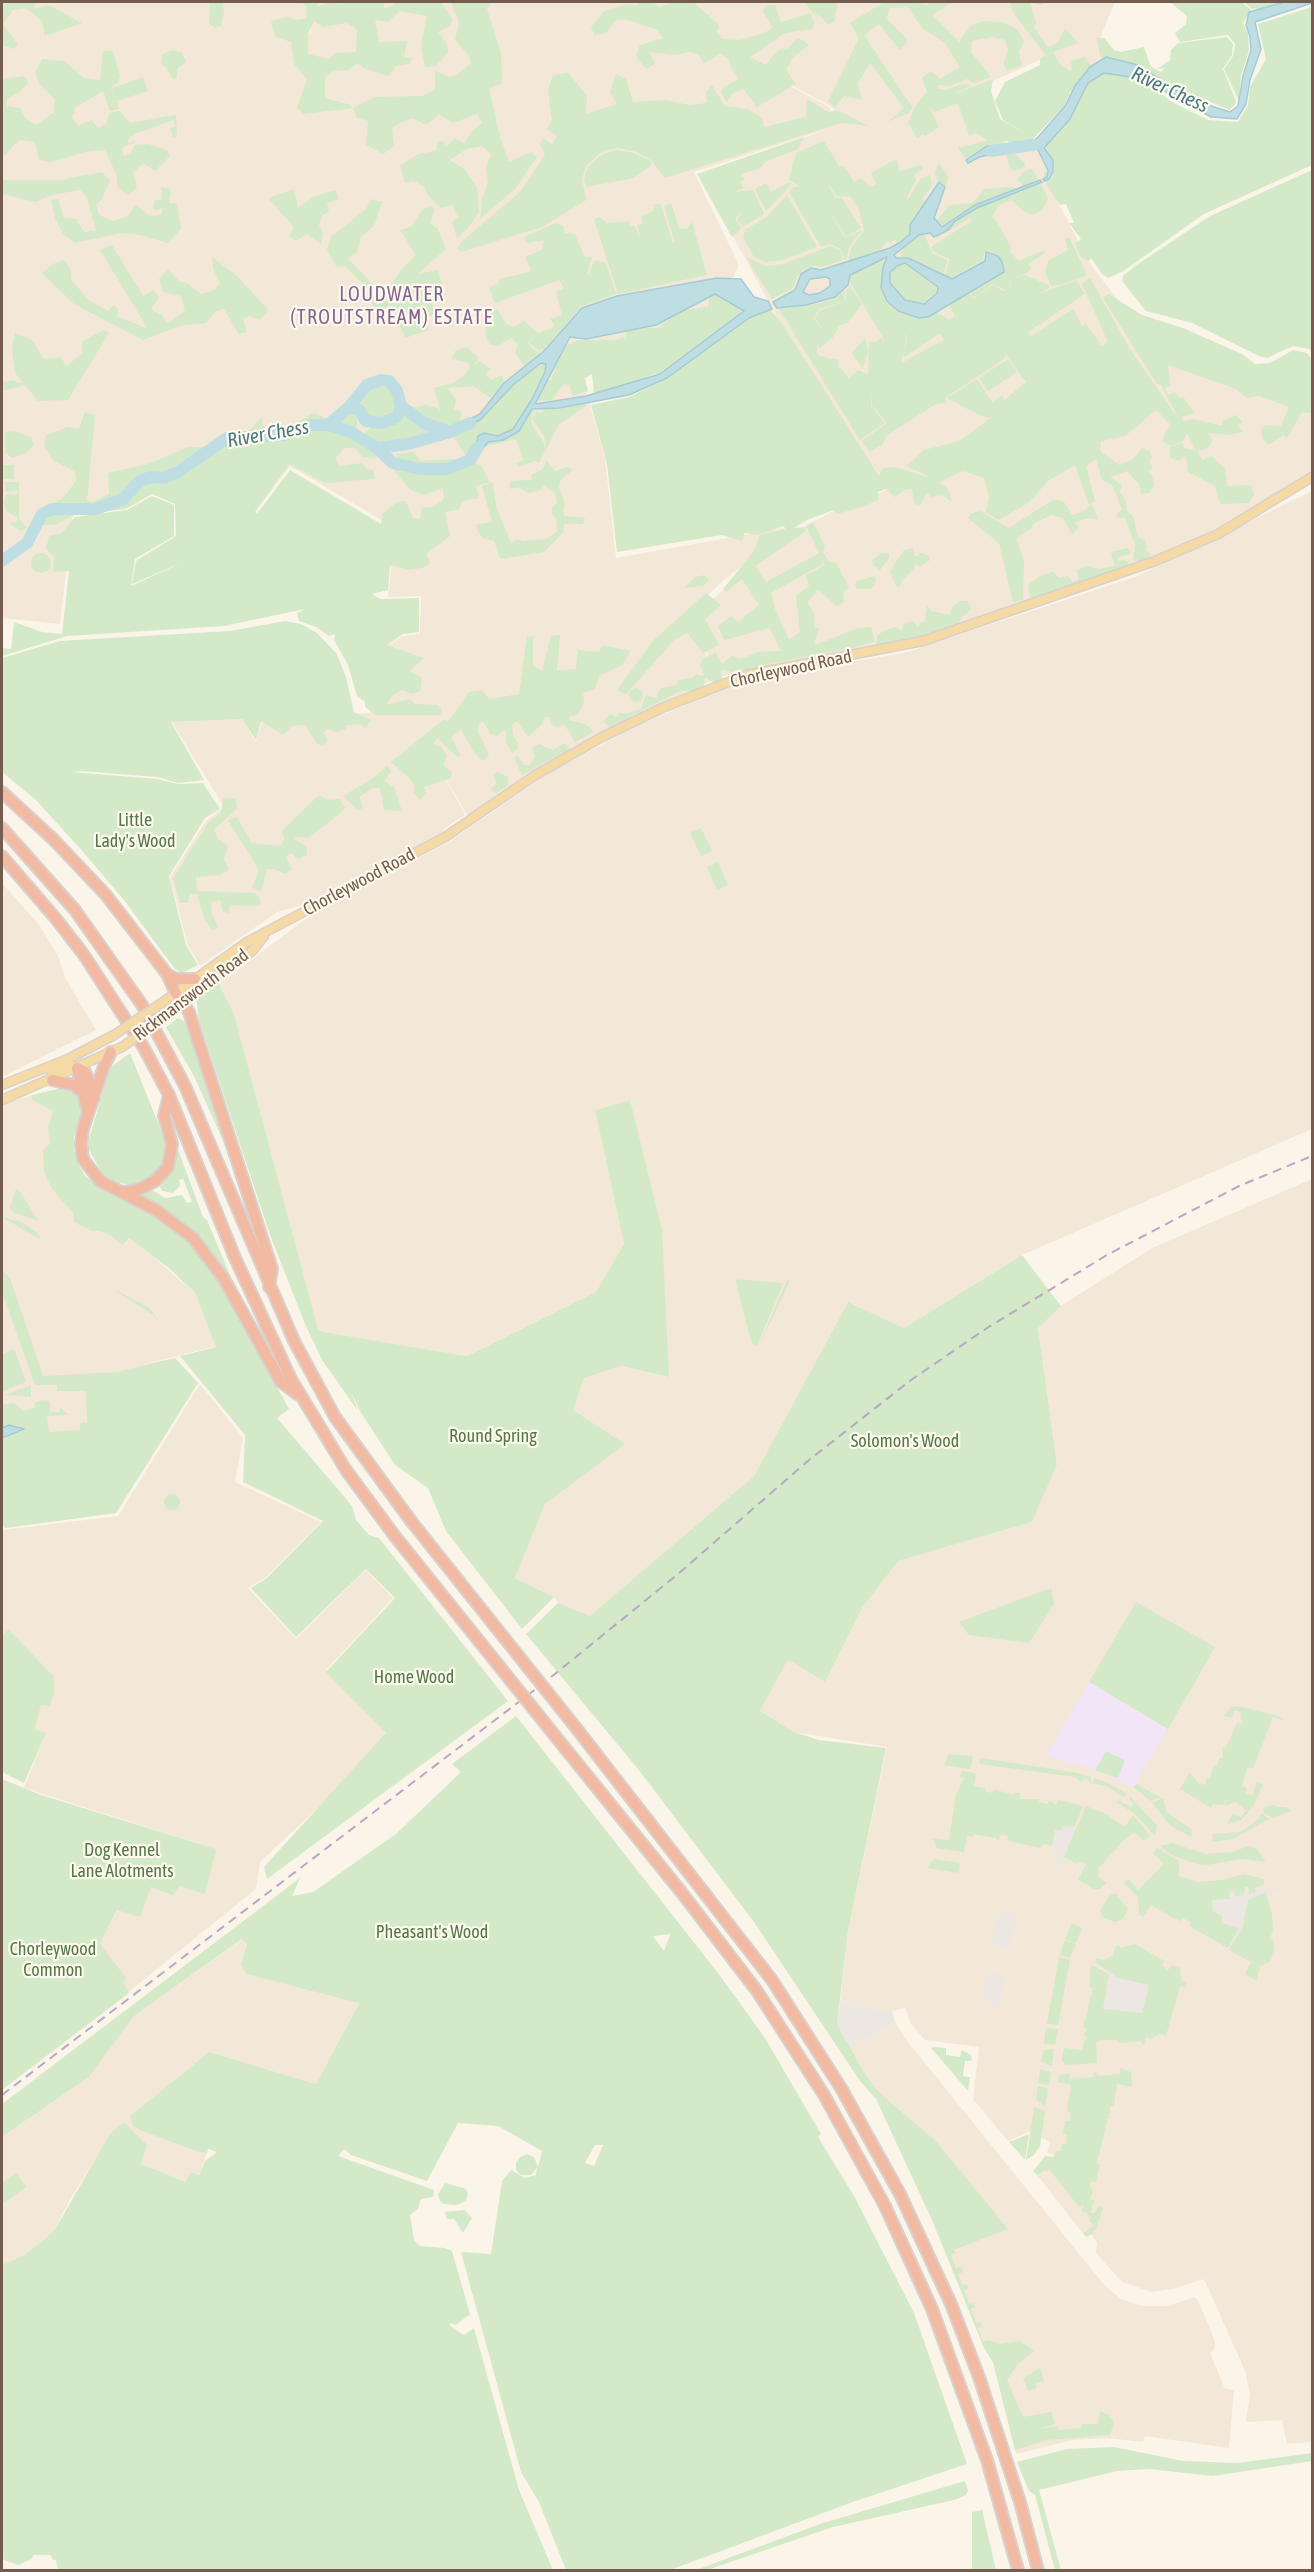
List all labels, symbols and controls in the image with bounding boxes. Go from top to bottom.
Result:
water label: River Chess [1128,62,1212,118]
district label: LOUDWATER (TROUTSTREAM) ESTATE [290,283,494,330]
water label: River Chess [225,415,311,453]
street label: Chorleywood Road [728,646,854,692]
park label: Little Lady's Wood [94,809,176,852]
street label: Chorleywood Road [299,843,419,921]
street label: Rickmansworth Road [129,945,253,1045]
park label: Round Spring [449,1425,537,1447]
park label: Solomon's Wood [851,1430,959,1452]
park label: Home Wood [374,1666,454,1688]
park label: Dog Kennel Lane Alotments [70,1839,174,1882]
park label: Pheasant's Wood [376,1921,488,1943]
park label: Chorleywood Common [10,1938,96,1980]

